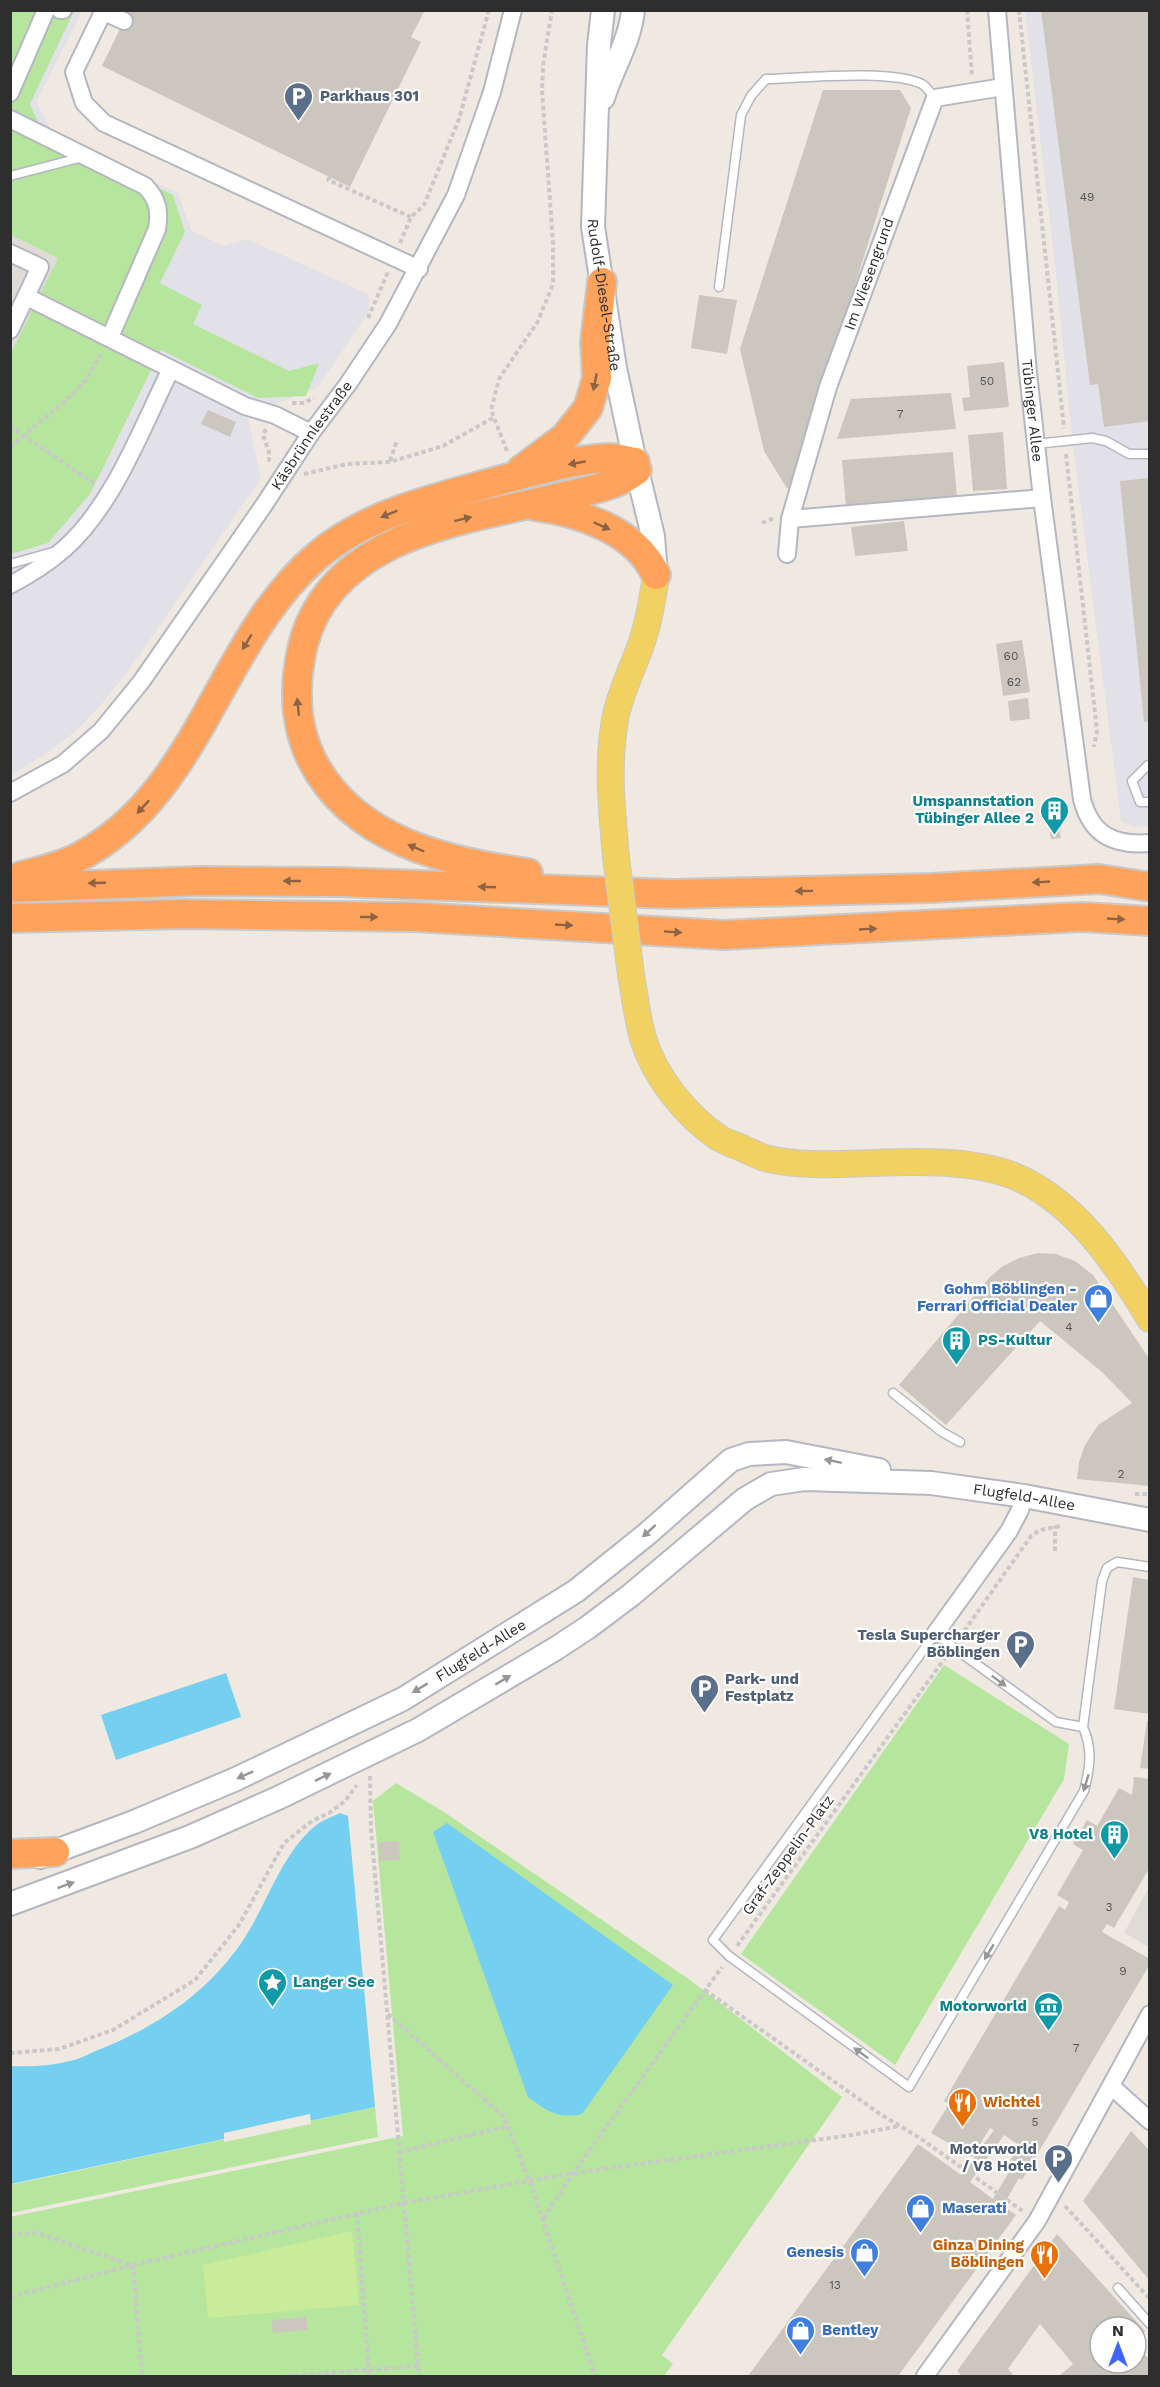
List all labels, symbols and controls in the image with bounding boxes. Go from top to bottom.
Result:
parking icon: Parkhaus 301 [283,80,315,122]
place label: Parkhaus 301 [320,87,419,105]
house number: 49 [1080,190,1094,204]
street label: Im Wiesengrund [840,215,898,333]
street label: Rudolf-Diesel-Straße [584,218,624,372]
street label: Tübinger Allee [1018,358,1047,463]
one-way arrow [590,373,599,392]
house number: 50 [980,374,994,388]
street label: Käsbrünnlestraße [267,377,356,493]
house number: 7 [897,407,904,421]
one-way arrow [567,459,586,468]
one-way arrow [380,510,398,519]
one-way arrow [454,514,473,524]
one-way arrow [593,521,611,531]
one-way arrow [241,634,252,650]
house number: 60 [1004,649,1018,663]
house number: 62 [1007,675,1021,689]
one-way arrow [293,697,303,716]
place label: Umspannstation Tübinger Allee 2 [912,792,1034,827]
building icon: Umspannstation Tübinger Allee 2 [1039,794,1071,836]
one-way arrow [136,799,150,814]
one-way arrow [407,843,425,853]
one-way arrow [283,876,302,886]
one-way arrow [1031,877,1050,886]
one-way arrow [88,879,107,888]
one-way arrow [478,883,497,892]
one-way arrow [794,886,813,895]
one-way arrow [359,912,378,922]
one-way arrow [1106,914,1125,923]
one-way arrow [554,920,573,929]
one-way arrow [858,924,877,933]
one-way arrow [664,927,683,936]
place label: Gohm Böblingen - Ferrari Official Dealer [917,1280,1078,1315]
shop icon: Gohm Böblingen - Ferrari Official Dealer [1082,1282,1114,1324]
house number: 4 [1065,1320,1073,1334]
building icon: PS-Kultur [941,1324,973,1366]
place label: PS-Kultur [978,1331,1053,1349]
one-way arrow [823,1456,842,1465]
house number: 2 [1118,1467,1125,1481]
street label: Flugfeld-Allee [972,1480,1077,1515]
one-way arrow [642,1524,657,1538]
street label: Flugfeld-Allee [432,1615,529,1685]
place label: Tesla Supercharger Böblingen [857,1626,1001,1661]
parking icon: Tesla Supercharger Böblingen [1005,1628,1037,1670]
place label: Park- und Festplatz [725,1670,799,1705]
parking icon: Park- und Festplatz [688,1672,720,1714]
one-way arrow [992,1674,1007,1686]
one-way arrow [495,1675,512,1685]
one-way arrow [412,1683,428,1694]
one-way arrow [235,1770,253,1780]
one-way arrow [314,1772,331,1781]
one-way arrow [1081,1774,1090,1792]
street label: Graf-Zeppelin-Platz [738,1791,838,1919]
building icon: V8 Hotel [1098,1818,1130,1860]
place label: V8 Hotel [1029,1825,1093,1843]
one-way arrow [57,1880,75,1889]
house number: 3 [1106,1900,1113,1914]
one-way arrow [983,1944,994,1960]
house number: 9 [1119,1964,1127,1978]
place icon: Langer See [256,1966,288,2008]
place label: Langer See [293,1973,375,1991]
museum icon: Motorworld [1032,1990,1064,2032]
place label: Motorworld [939,1997,1027,2015]
house number: 7 [1073,2041,1080,2055]
one-way arrow [854,2047,870,2059]
restaurant icon: Wichtel [946,2086,978,2128]
place label: Wichtel [983,2093,1040,2111]
house number: 5 [1032,2115,1039,2129]
place label: Motorworld / V8 Hotel [949,2140,1037,2175]
parking icon: Motorworld / V8 Hotel [1042,2142,1074,2184]
shop icon: Maserati [905,2192,937,2234]
place label: Maserati [942,2199,1007,2217]
shop icon: Genesis [849,2236,881,2278]
place label: Ginza Dining Böblingen [932,2236,1025,2271]
restaurant icon: Ginza Dining Böblingen [1029,2238,1061,2280]
place label: Genesis [786,2243,844,2261]
house number: 13 [829,2278,841,2292]
shop icon: Bentley [785,2314,817,2356]
north arrow [1088,2315,1148,2375]
place label: Bentley [822,2321,879,2339]
text: N [1112,2321,1124,2340]

